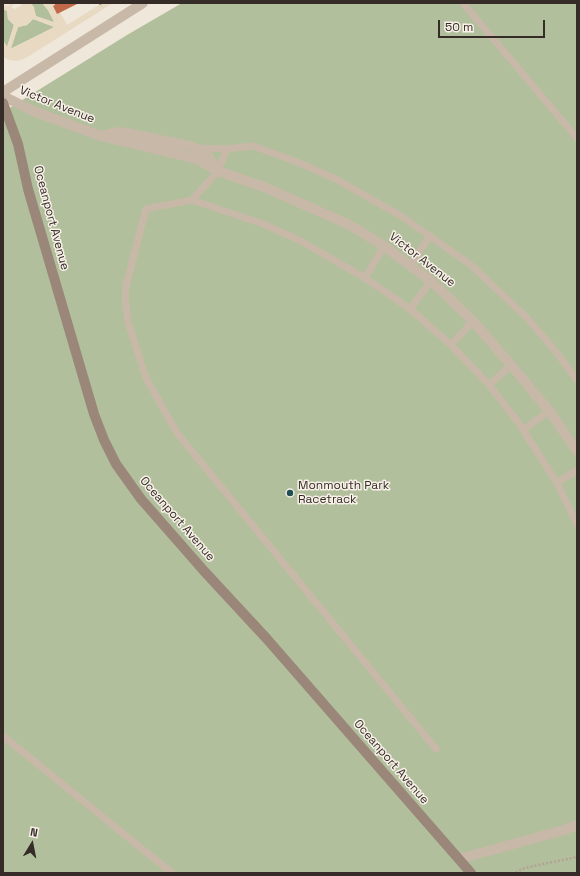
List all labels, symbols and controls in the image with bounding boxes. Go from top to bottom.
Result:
scale bar [440,12,547,38]
text: 50 m [445,19,473,35]
street label: Victor Avenue [17,83,97,127]
street label: Oceanport Avenue [30,164,72,272]
street label: Victor Avenue [386,230,458,290]
street label: Oceanport Avenue [136,474,218,564]
place label: Monmouth Park Racetrack [298,479,389,507]
marker: Monmouth Park Racetrack [285,488,295,498]
street label: Oceanport Avenue [350,717,432,807]
north arrow [12,824,52,864]
text: N [29,825,39,840]

